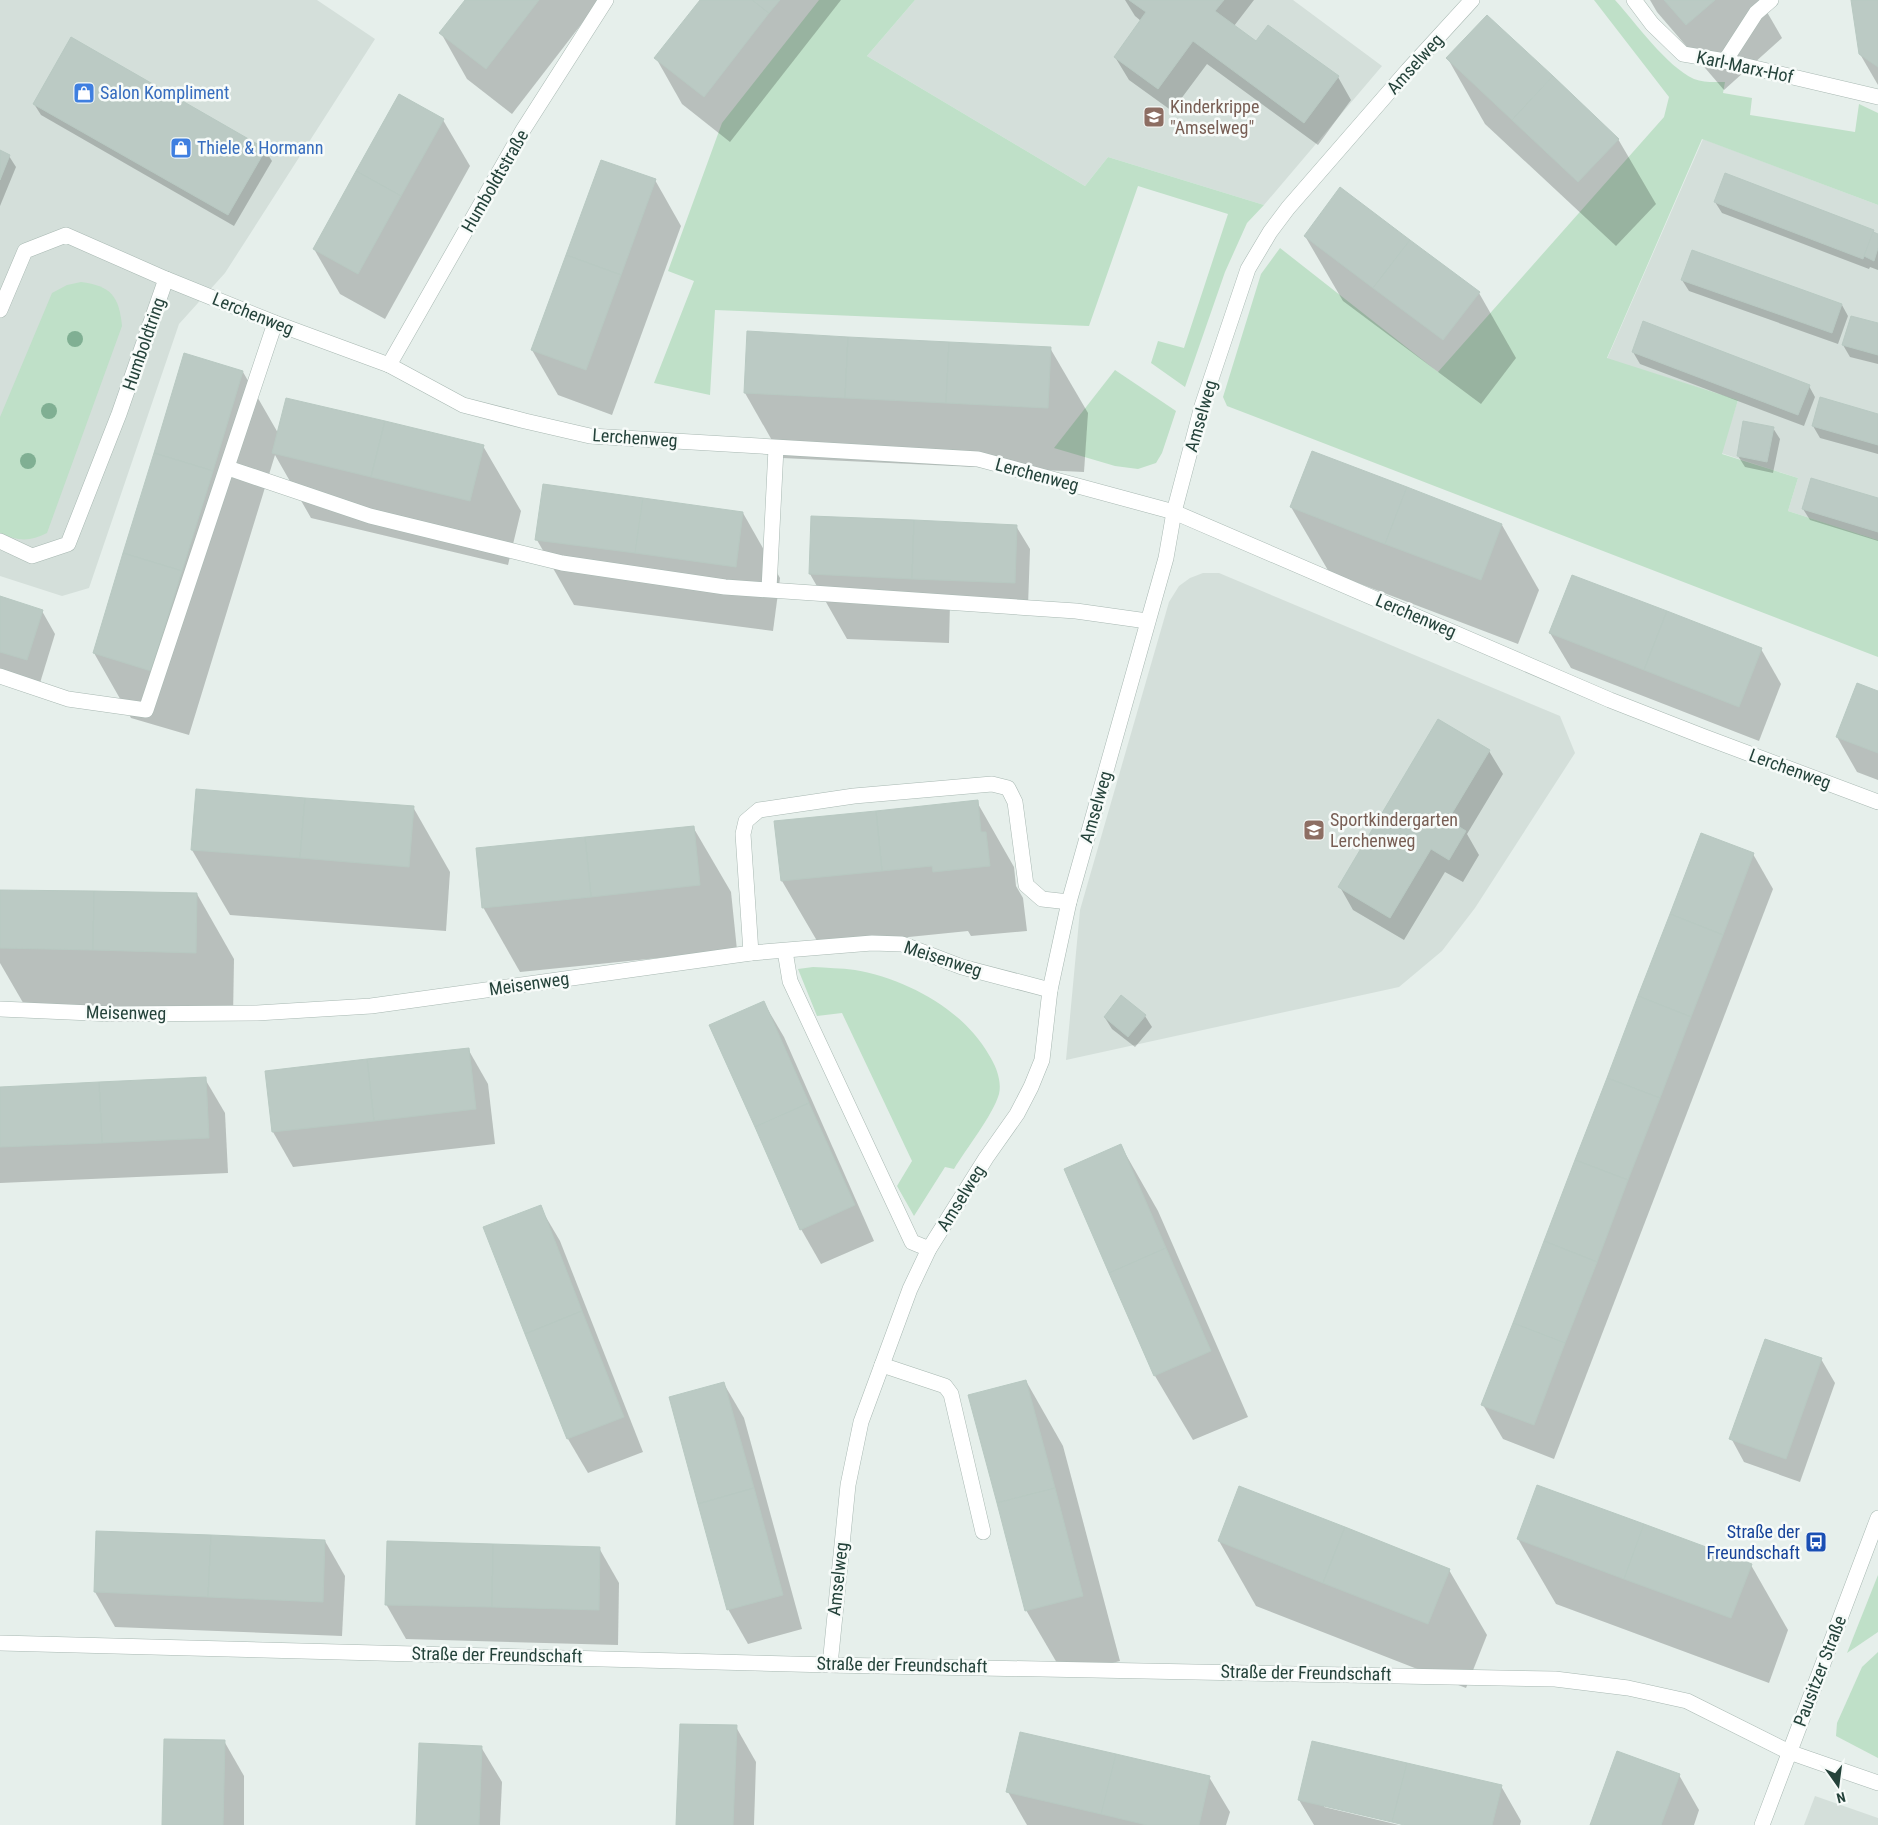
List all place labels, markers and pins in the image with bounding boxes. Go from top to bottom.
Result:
shop icon: Salon Kompliment [72,81,96,105]
place label: Salon Kompliment [100,82,229,103]
place label: Kinderkrippe "Amselweg" [1170,96,1259,138]
school or university icon: Kinderkrippe "Amselweg" [1142,105,1166,129]
shop icon: Thiele & Hormann [169,136,193,160]
place label: Thiele & Hormann [197,137,324,158]
place label: Sportkindergarten Lerchenweg [1330,809,1458,851]
school or university icon: Sportkindergarten Lerchenweg [1302,818,1326,842]
place label: Straße der Freundschaft [1707,1521,1801,1563]
bus stop icon: Straße der Freundschaft [1804,1530,1828,1554]

